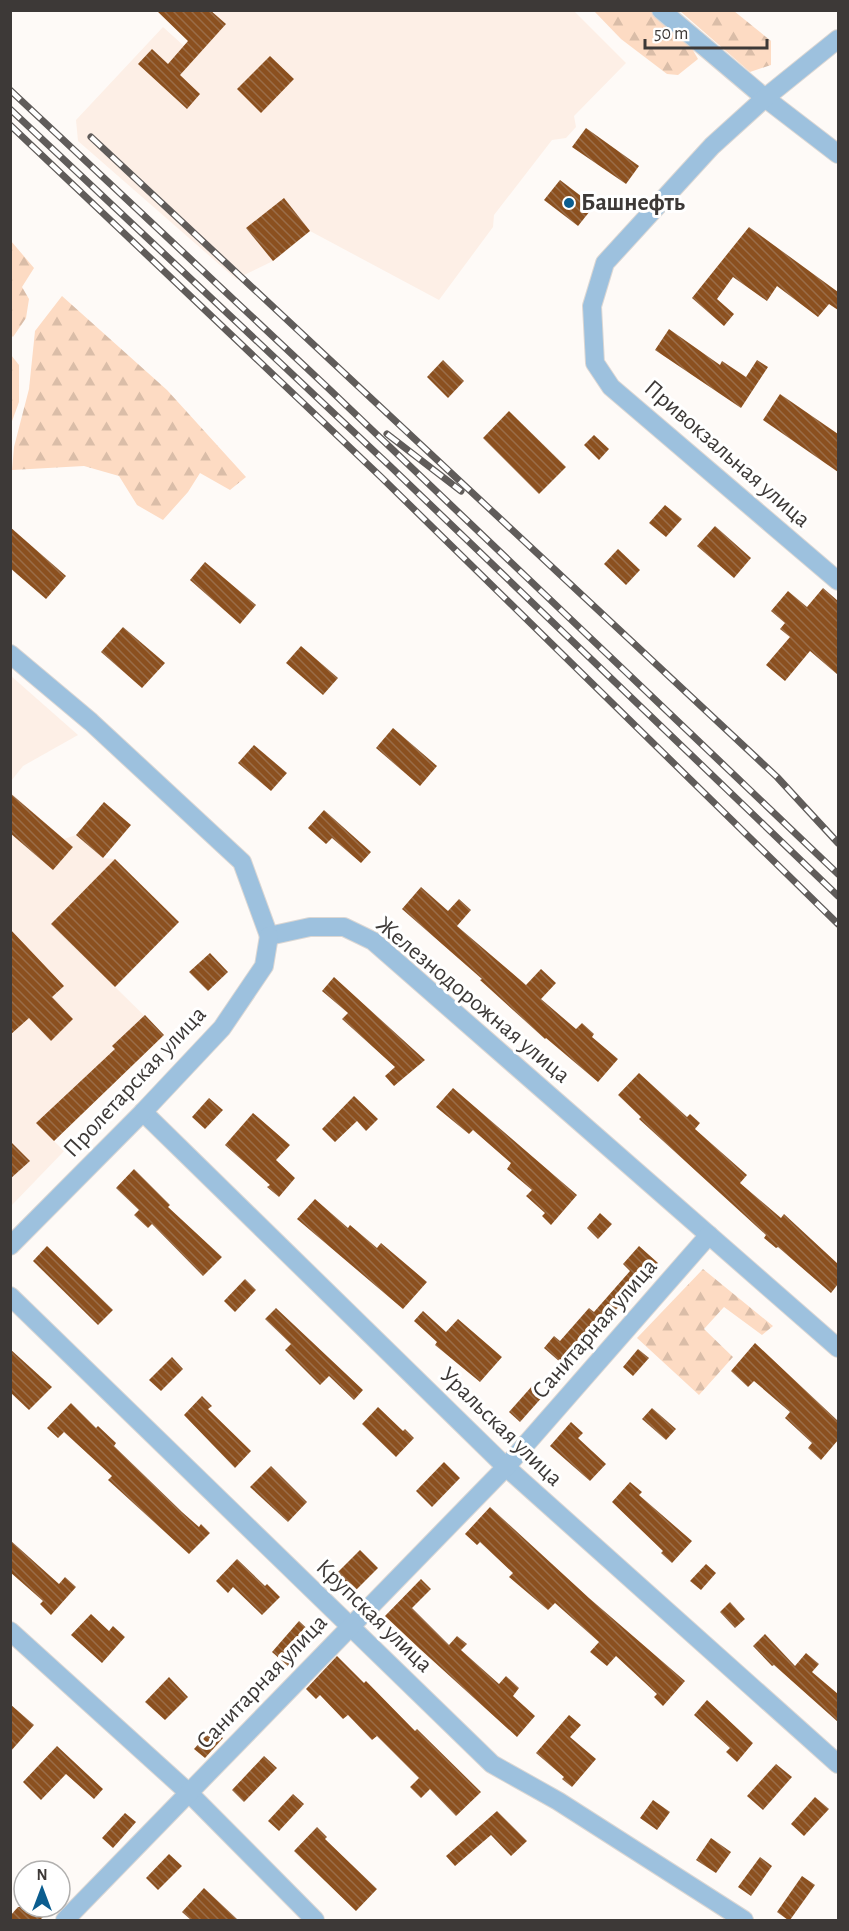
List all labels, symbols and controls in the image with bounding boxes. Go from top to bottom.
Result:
scale bar [645,12,766,50]
text: 50 m [654,25,688,43]
place label: Башнефть [581,191,685,215]
marker: Башнефть [562,196,576,210]
street label: Привокзальная улица [639,376,815,532]
street label: Железнодорожная улица [372,912,574,1088]
street label: Пролетарская улица [59,1002,211,1162]
street label: Санитарная улица [528,1254,662,1404]
street label: Уральская улица [435,1363,567,1491]
street label: Крупская улица [311,1555,437,1677]
street label: Санитарная улица [192,1610,332,1754]
north arrow [12,1859,72,1919]
text: N [36,1867,48,1883]

